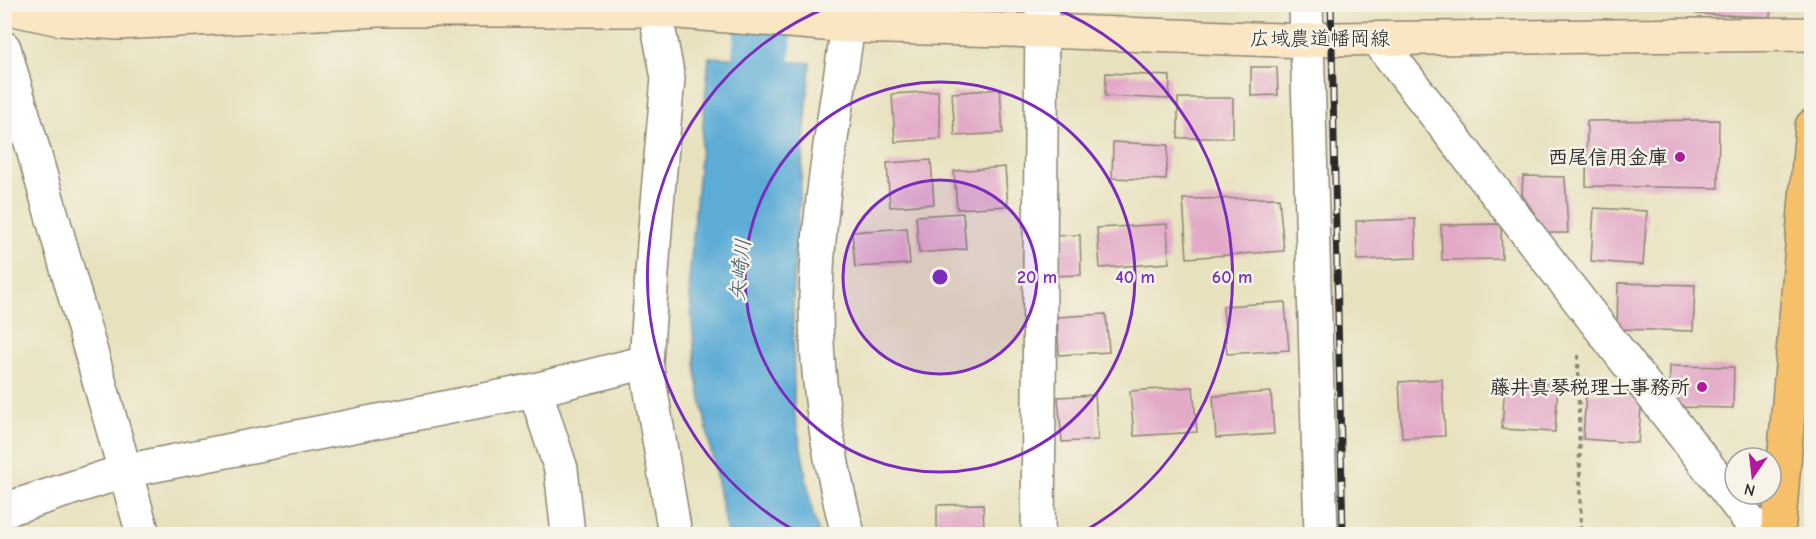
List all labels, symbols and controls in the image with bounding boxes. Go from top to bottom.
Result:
street label: 広域農道幡岡線 [1250,27,1390,50]
place label: 西尾信用金庫 [1548,146,1668,169]
marker: 西尾信用金庫 [1673,150,1687,164]
water label: 矢崎川 [725,237,755,303]
centre of rings [930,267,950,287]
text: 20 m [1017,267,1057,288]
text: 40 m [1115,267,1155,288]
text: 60 m [1212,267,1252,288]
place label: 藤井真琴税理士事務所 [1490,376,1690,399]
marker: 藤井真琴税理士事務所 [1695,380,1709,394]
north arrow [1723,446,1783,506]
text: N [1742,480,1757,500]

